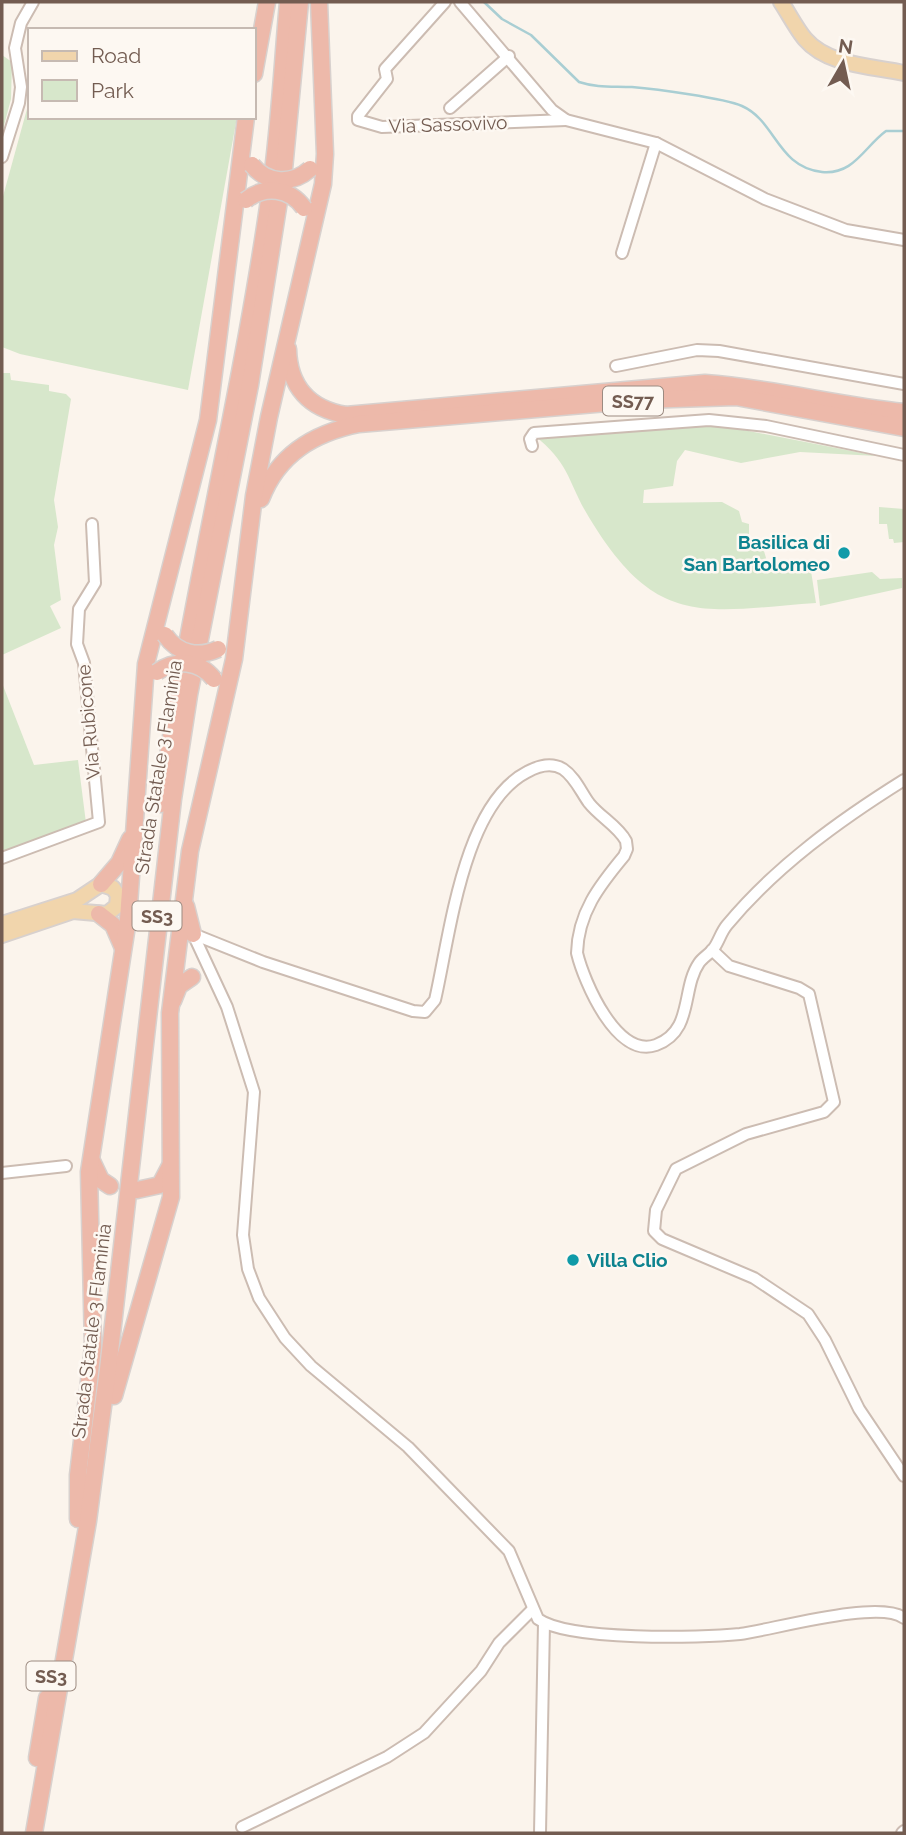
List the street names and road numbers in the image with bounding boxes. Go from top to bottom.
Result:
street label: Via Sassovivo [388,111,508,137]
road number: SS77 [603,386,663,416]
street label: Strada Statale 3 Flaminia [130,658,186,876]
street label: Via Rubicone [72,663,104,781]
road number: SS3 [132,902,182,931]
street label: Strada Statale 3 Flaminia [67,1222,115,1440]
road number: SS3 [26,1661,76,1690]

